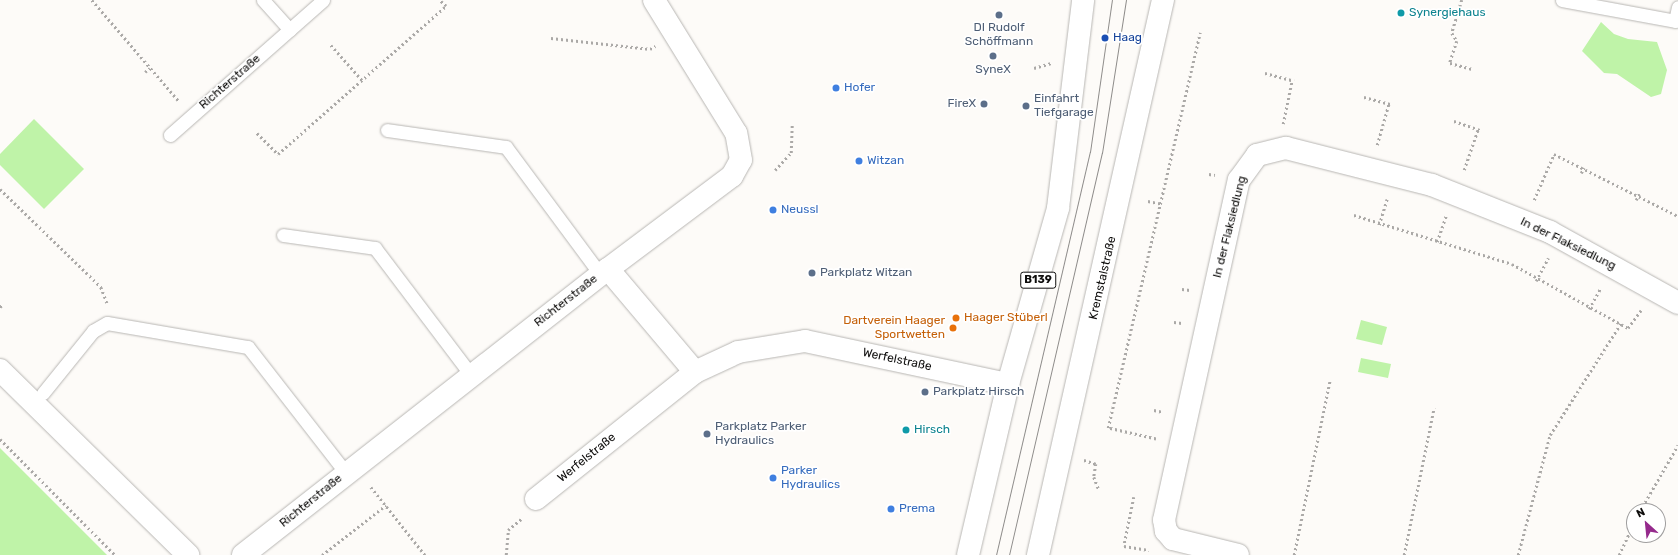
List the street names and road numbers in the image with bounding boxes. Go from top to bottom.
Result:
street label: Richterstraße [197,52,263,112]
street label: In der Flaksiedlung [1210,174,1250,280]
street label: In der Flaksiedlung [1518,215,1618,273]
street label: Kremstalstraße [1086,235,1120,321]
road number: B139 [1020,271,1056,289]
street label: Richterstraße [532,272,600,330]
street label: Werfelstraße [861,346,933,374]
street label: Werfelstraße [555,430,619,486]
street label: Richterstraße [277,471,345,531]

